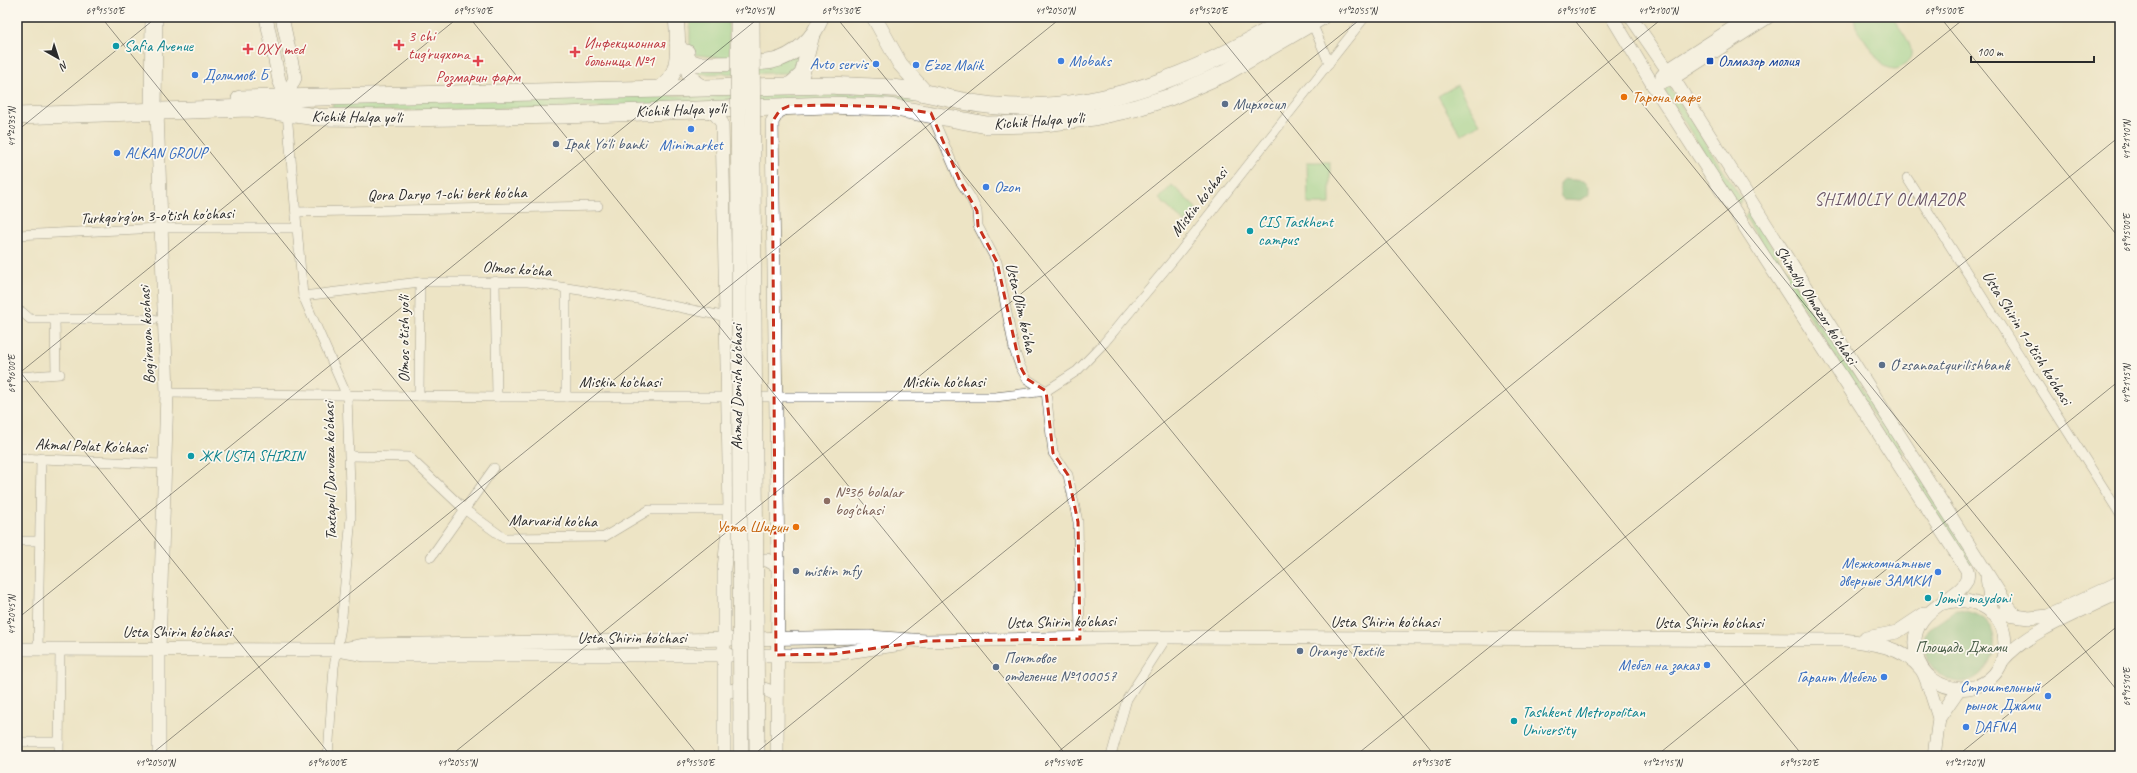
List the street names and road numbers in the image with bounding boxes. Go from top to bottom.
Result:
street label: Kichik Halqa yo'li [635,98,729,122]
street label: Kichik Halqa yo'li [312,106,404,128]
street label: Kichik Halqa yo'li [993,108,1087,134]
street label: Miskin ko'chasi [1166,162,1233,240]
street label: Qora Daryo 1-chi berk ko'cha [367,183,528,205]
street label: Turkqo'rg'on 3-o'tish ko'chasi [80,203,236,229]
street label: Shimoliy Olmazor ko'chasi [1770,242,1863,370]
street label: Olmos ko'cha [482,257,553,281]
street label: Usta-Olim ko'cha [1001,261,1041,356]
street label: Usta Shirin 1-o'tish ko'chasi [1978,267,2077,410]
street label: Bog'iravon kochasi [134,283,160,385]
street label: Olmos o'tish yo'li [394,294,414,382]
street label: Ahmad Donish ko'chasi [727,322,747,450]
street label: Miskin ko'chasi [579,372,663,392]
street label: Miskin ko'chasi [903,372,987,392]
street label: Taxtapul Darvoza ko'chasi [319,399,341,541]
street label: Akmal Polat Ko'chasi [35,434,149,458]
street label: Marvarid ko'cha [509,510,598,532]
street label: Usta Shirin ko'chasi [1006,611,1118,633]
street label: Usta Shirin ko'chasi [1330,612,1442,632]
street label: Usta Shirin ko'chasi [1654,613,1766,633]
street label: Usta Shirin ko'chasi [122,622,234,642]
street label: Usta Shirin ko'chasi [577,628,689,648]

